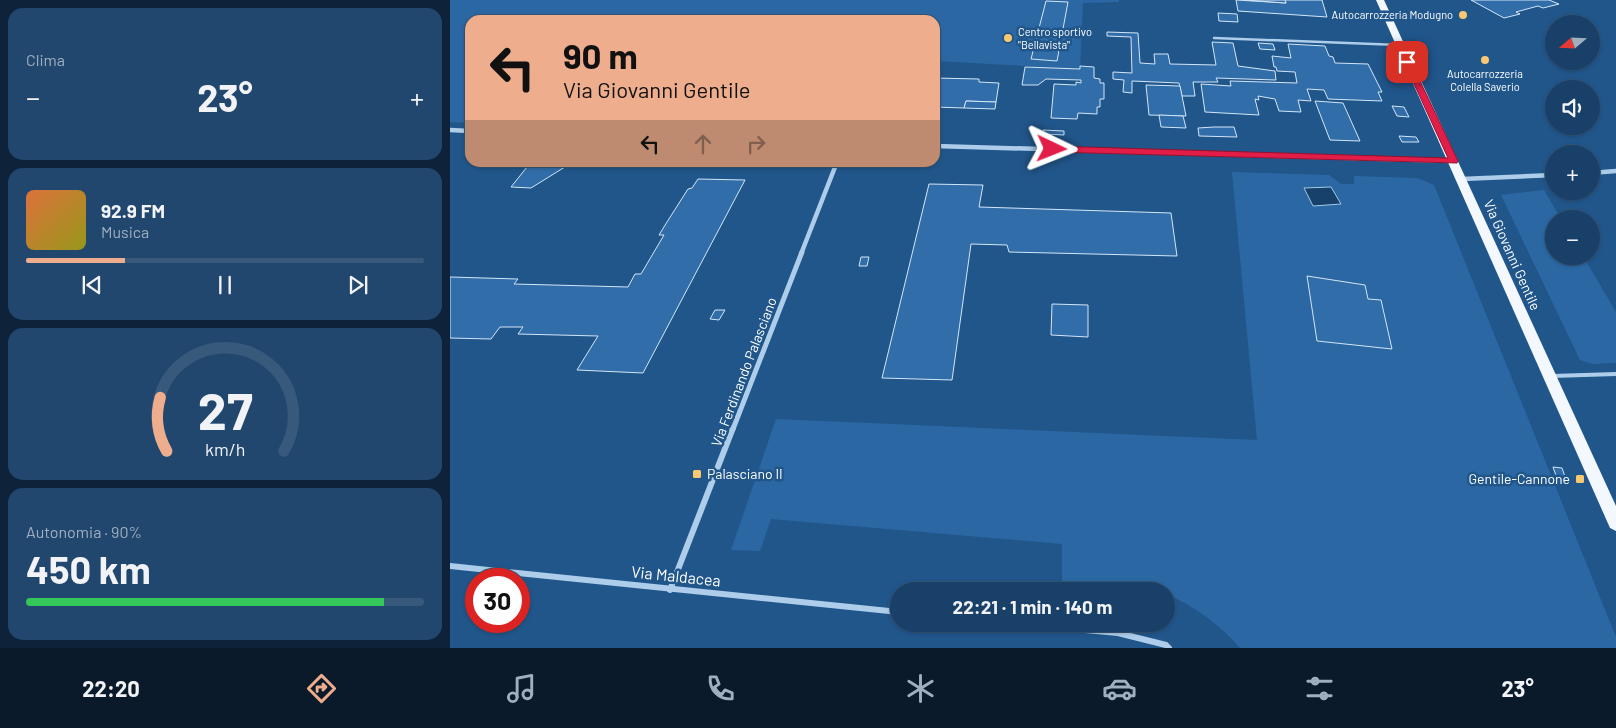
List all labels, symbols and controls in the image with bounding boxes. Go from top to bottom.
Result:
place label: Autocarrozzeria Modugno [1332,8,1453,21]
marker: Autocarrozzeria Modugno [1457,9,1469,21]
north arrow [1545,15,1600,70]
map controls [1545,15,1600,265]
place label: Centro sportivo "Bellavista" [1018,25,1092,51]
marker: Centro sportivo "Bellavista" [1002,32,1014,44]
text: 90 m [563,34,638,76]
icon: left [480,35,545,100]
pin [1386,41,1428,83]
icon: arrive [1393,48,1421,76]
text: Clima [26,50,65,69]
marker: Autocarrozzeria Colella Saverio [1479,54,1491,66]
place label: Autocarrozzeria Colella Saverio [1447,67,1523,93]
text: 23° [197,74,253,120]
text: Via Giovanni Gentile [563,76,751,102]
text: − [26,80,40,114]
text: + [410,80,424,114]
button: sound [1545,80,1600,135]
position arrow [1025,122,1077,174]
icon: left [636,130,664,158]
icon: ahead [689,130,717,158]
icon: right [742,130,770,158]
button: + [1545,145,1600,200]
street label: Via Giovanni Gentile [1480,197,1544,313]
text: 92.9 FM [101,199,165,222]
button: − [1545,210,1600,265]
text: Musica [101,222,149,241]
icon: previous [78,271,106,299]
icon: pause [211,271,239,299]
icon: next [344,271,372,299]
street label: Via Ferdinando Palasciano [707,295,780,449]
text: 27 [198,378,253,440]
text: km/h [205,438,245,460]
place label: Palasciano II [707,465,783,482]
marker: Palasciano II [691,468,703,480]
place label: Gentile-Cannone [1468,470,1570,487]
marker: Gentile-Cannone [1574,473,1586,485]
text: Autonomia · 90% [26,522,142,541]
text: 450 km [26,546,151,592]
street label: Via Maldacea [630,561,722,590]
speed limit sign: 30 [465,568,530,633]
text: 22:21 · 1 min · 140 m [953,595,1112,618]
icon: directions [304,671,339,706]
icon: music [504,671,539,706]
icon: phone [703,671,738,706]
icon: climate [903,671,938,706]
icon: car [1102,671,1137,706]
icon: filters [1302,671,1337,706]
text: 22:20 [82,675,140,701]
text: 23° [1502,675,1534,701]

